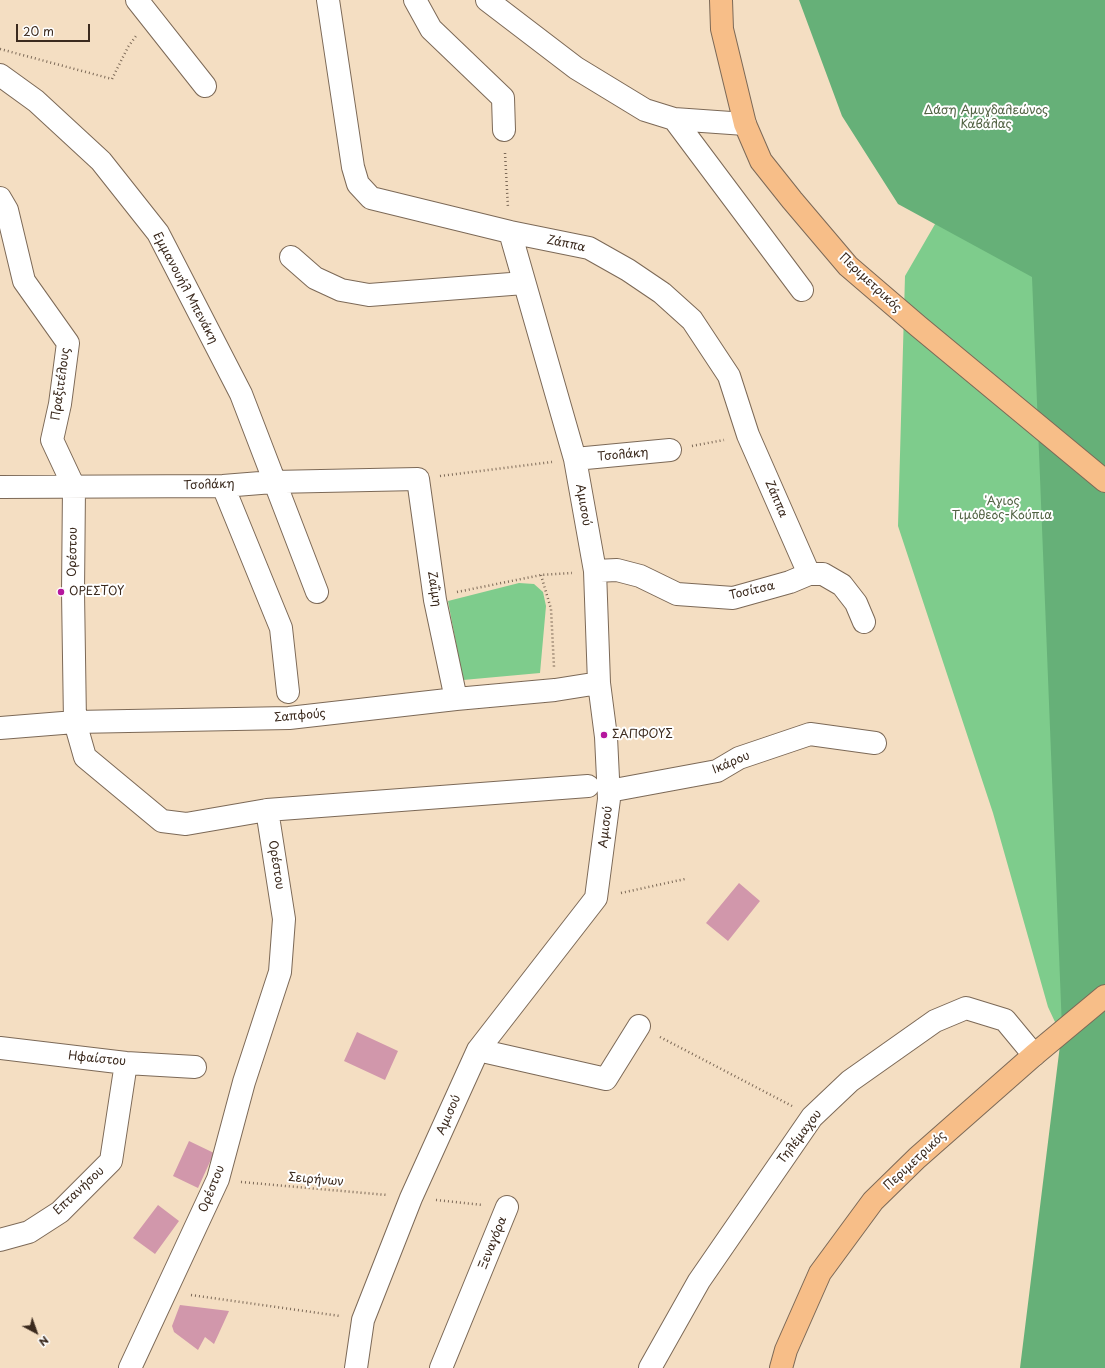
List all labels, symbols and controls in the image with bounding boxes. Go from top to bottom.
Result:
scale bar [18,16,92,42]
text: 20 m [23,22,54,40]
park label: Δάση Αμυγδαλεώνος Καβάλας [924,104,1048,132]
street label: Εμμανουήλ Μπενάκη [149,230,221,346]
street label: Ζάππα [545,233,587,255]
street label: Περιμετρικός [836,250,904,316]
street label: Πραξιτέλους [49,347,73,421]
street label: Τσολάκη [597,446,649,464]
street label: Τσολάκη [183,477,235,493]
street label: Ζάππα [762,478,790,520]
street label: Αμισού [572,483,594,527]
park label: 'Αγιος Τιμόθεος-Κούπια [952,495,1052,523]
street label: Ορέστου [65,527,81,577]
street label: Ζαΐμη [424,570,444,608]
street label: Τοσίτσα [728,579,776,603]
place label: ΟΡΕΣΤΟΥ [69,585,124,599]
marker: ΟΡΕΣΤΟΥ [56,587,66,597]
street label: Σαπφούς [274,707,326,725]
place label: ΣΑΠΦΟΥΣ [612,728,673,742]
marker: ΣΑΠΦΟΥΣ [599,730,609,740]
street label: Ικάρου [710,749,752,777]
street label: Αμισού [596,805,616,849]
street label: Ορέστου [265,839,287,891]
street label: Ηφαίστου [67,1049,127,1069]
street label: Αμισού [434,1093,464,1137]
street label: Τηλέμαχου [775,1107,825,1167]
street label: Περιμετρικός [881,1128,949,1194]
street label: Ορέστου [196,1163,228,1215]
street label: Επτανήσου [51,1164,107,1218]
street label: Σειρήνων [288,1170,344,1190]
street label: Ξεναγόρα [476,1215,510,1271]
north arrow [16,1312,56,1352]
text: N [35,1332,53,1351]

